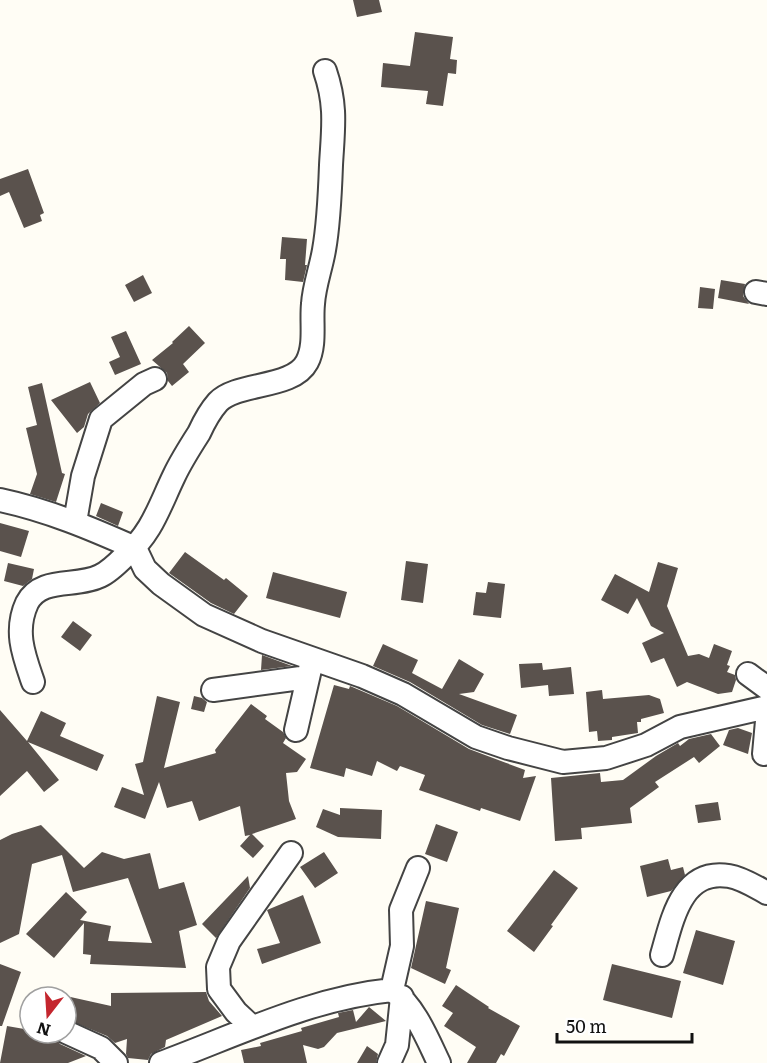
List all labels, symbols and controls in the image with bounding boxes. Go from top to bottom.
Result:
north arrow [18,985,78,1045]
scale bar [557,1006,692,1044]
text: 50 m [566,1012,607,1039]
text: N [33,1017,53,1044]

